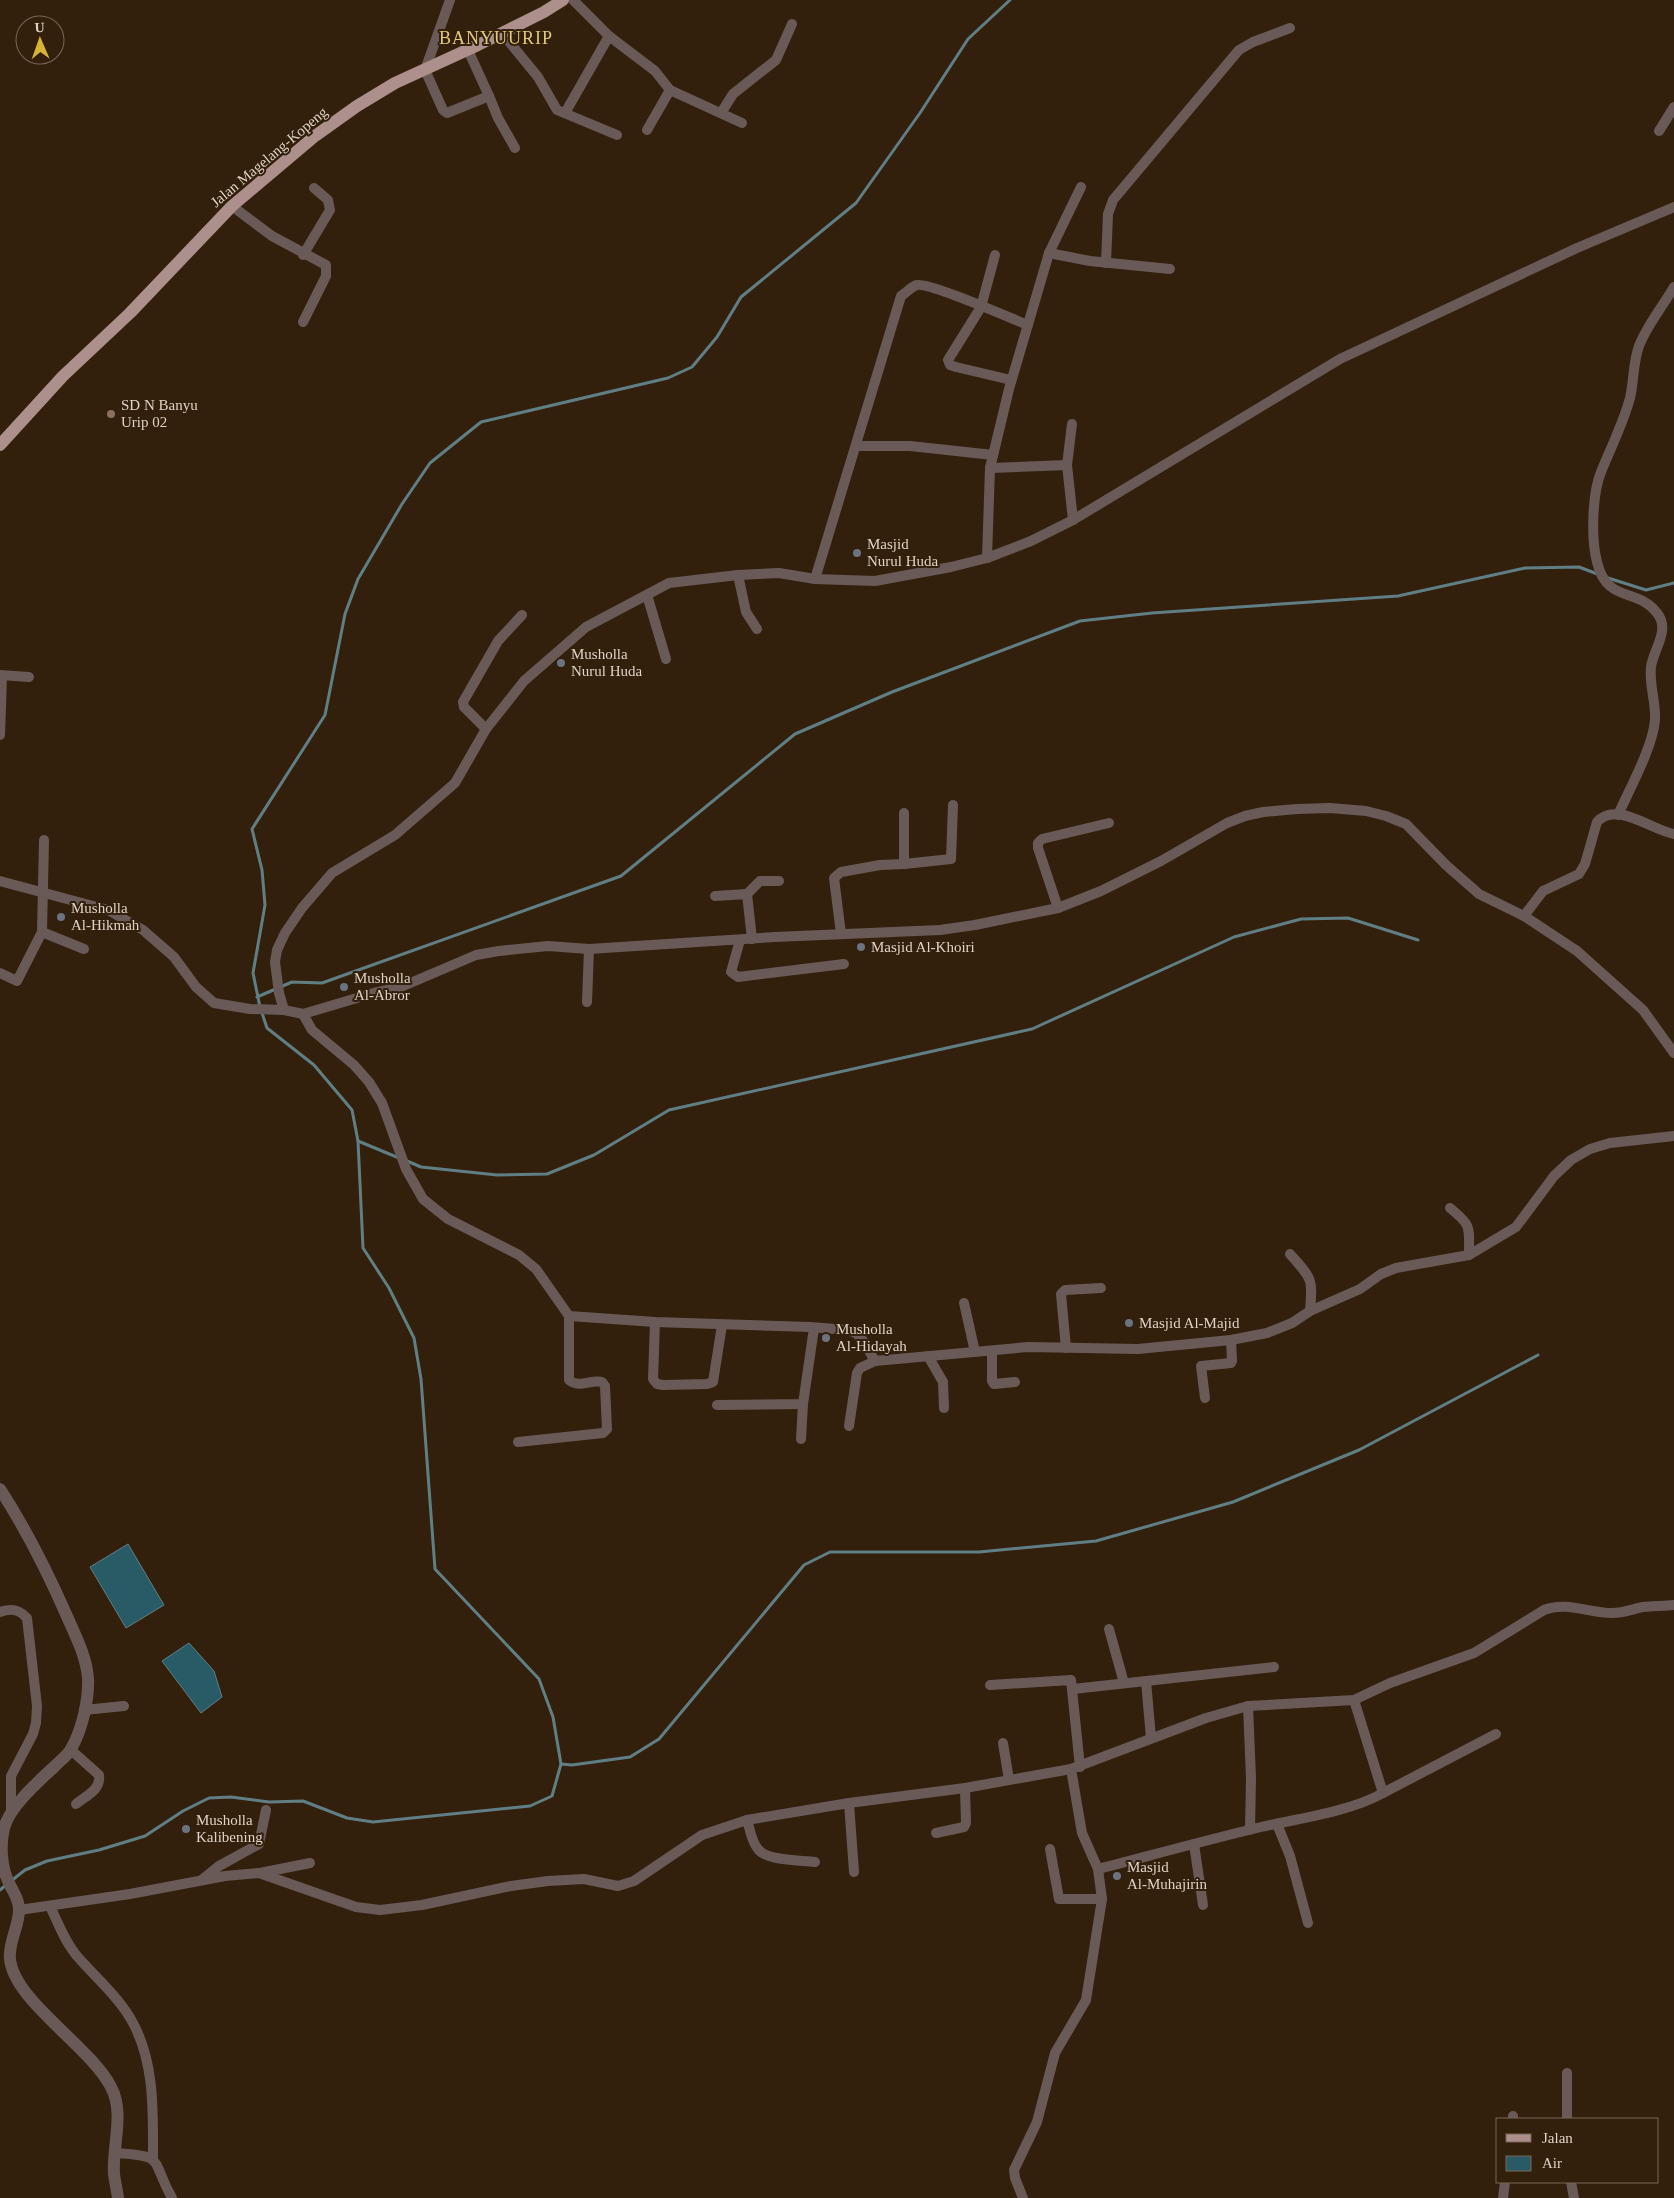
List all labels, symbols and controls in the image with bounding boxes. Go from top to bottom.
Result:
north arrow [15,15,65,65]
text: U [34,20,45,35]
district label: BANYUURIP [439,28,553,48]
street label: Jalan Magelang-Kopeng [208,103,331,210]
place label: SD N Banyu Urip 02 [121,397,198,430]
marker: SD N Banyu Urip 02 [105,408,117,420]
place label: Masjid Nurul Huda [867,536,939,569]
marker: Masjid Nurul Huda [851,547,863,559]
place label: Musholla Nurul Huda [571,646,643,679]
marker: Musholla Nurul Huda [555,657,567,669]
place label: Musholla Al-Hikmah [71,900,140,933]
marker: Musholla Al-Hikmah [55,911,67,923]
place label: Masjid Al-Khoiri [871,939,975,955]
marker: Masjid Al-Khoiri [855,941,867,953]
place label: Musholla Al-Abror [354,970,411,1003]
marker: Musholla Al-Abror [338,981,350,993]
place label: Masjid Al-Majid [1139,1315,1240,1331]
marker: Masjid Al-Majid [1123,1317,1135,1329]
place label: Musholla Al-Hidayah [836,1321,907,1354]
marker: Musholla Al-Hidayah [820,1332,832,1344]
place label: Musholla Kalibening [196,1812,263,1845]
marker: Musholla Kalibening [180,1823,192,1835]
place label: Masjid Al-Muhajirin [1127,1859,1207,1892]
marker: Masjid Al-Muhajirin [1111,1870,1123,1882]
legend [1496,2118,1659,2183]
text: Jalan [1542,2130,1573,2146]
text: Air [1542,2155,1562,2171]

